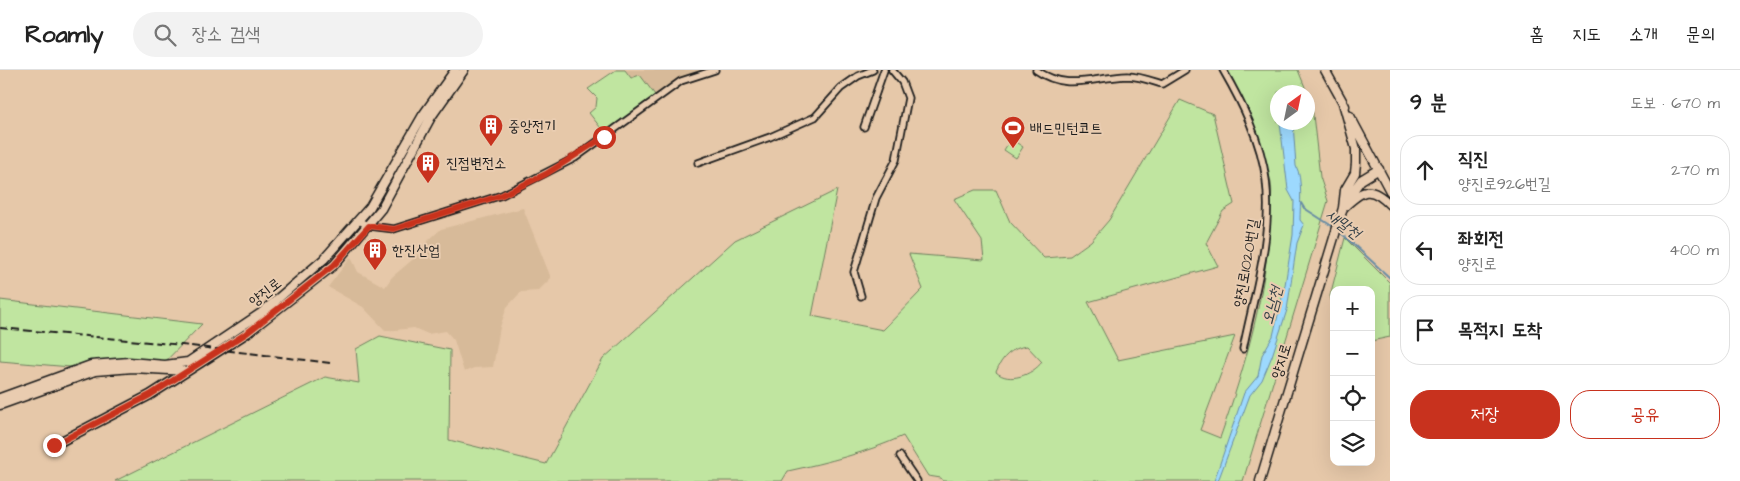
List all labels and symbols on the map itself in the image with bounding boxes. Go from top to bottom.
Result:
north arrow [1270,85,1315,130]
building icon: 중앙전기 [478,113,504,147]
sports icon: 배드민턴코트 [1000,115,1026,149]
place label: 중앙전기 [508,116,556,137]
place label: 배드민턴코트 [1030,118,1102,139]
route start [593,126,616,149]
building icon: 진접변전소 [415,150,441,184]
place label: 진접변전소 [446,153,506,174]
water label: 새말천 [1321,203,1367,245]
street label: 양진로1020번길 [1228,217,1265,309]
building icon: 한진산업 [362,237,388,271]
place label: 한진산업 [392,240,440,261]
street label: 양진로 [245,273,286,312]
water label: 오남천 [1256,282,1288,327]
street label: 양지로 [1266,341,1297,382]
route end [43,434,66,457]

